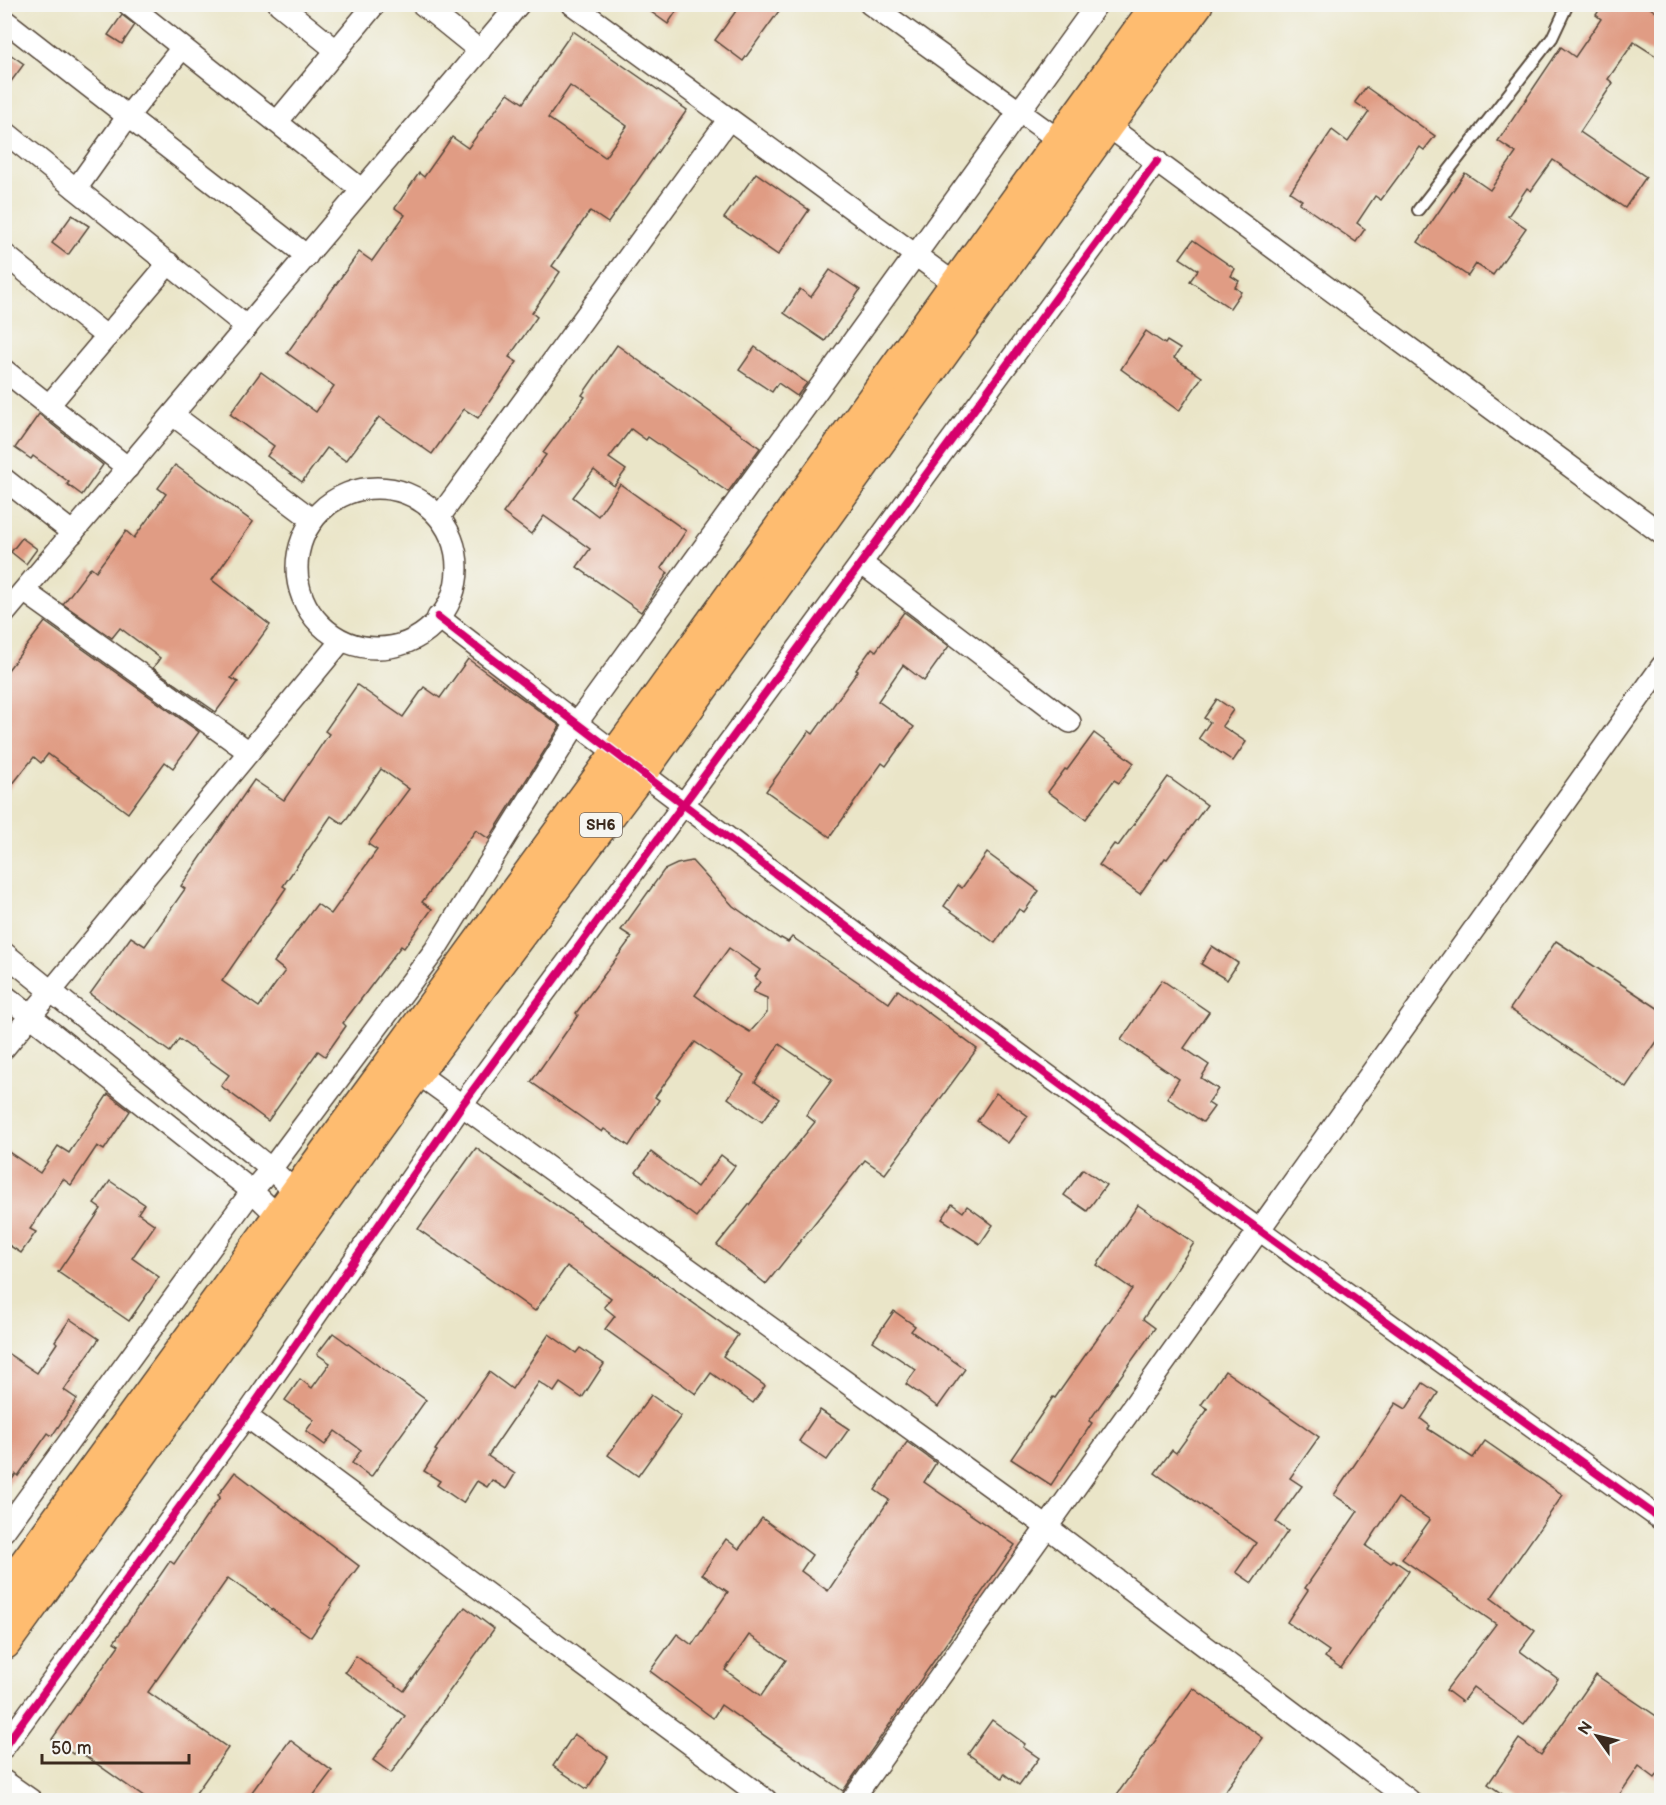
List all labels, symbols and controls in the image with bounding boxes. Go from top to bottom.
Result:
road number: SH6 [580,813,622,837]
north arrow [1567,1706,1627,1766]
text: N [1575,1718,1597,1739]
scale bar [42,1727,189,1765]
text: 50 m [51,1738,92,1759]

